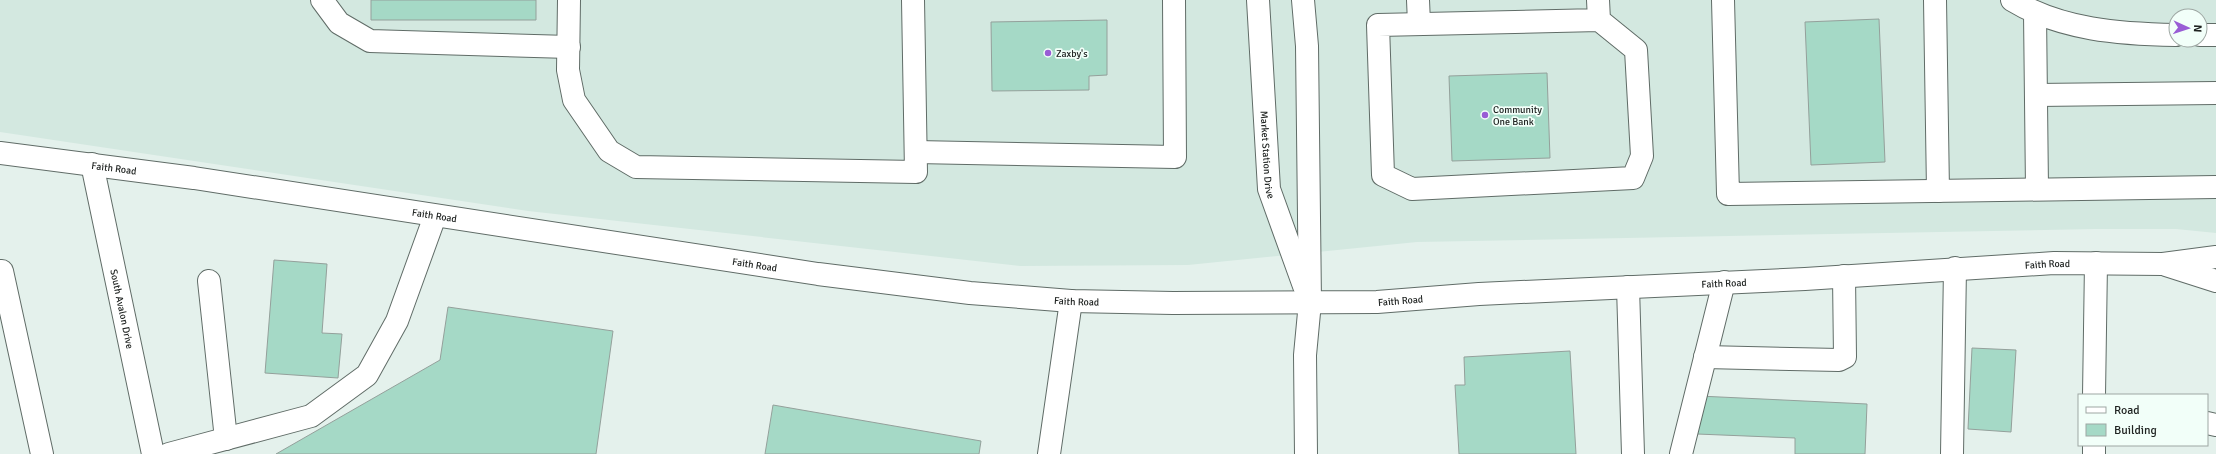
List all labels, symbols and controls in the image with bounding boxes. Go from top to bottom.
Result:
north arrow [2168,8,2208,48]
text: N [2191,24,2204,33]
marker: Zaxby's [1043,48,1053,58]
place label: Zaxby's [1056,48,1088,60]
place label: Community One Bank [1493,104,1542,128]
marker: Community One Bank [1480,110,1490,120]
street label: Market Station Drive [1257,111,1277,200]
street label: Faith Road [91,160,137,178]
street label: Faith Road [411,207,458,225]
street label: Faith Road [731,256,778,275]
street label: Faith Road [2024,258,2070,272]
street label: South Avalon Drive [107,268,136,350]
street label: Faith Road [1701,277,1747,291]
street label: Faith Road [1378,293,1424,309]
street label: Faith Road [1053,295,1099,309]
legend [2078,394,2208,446]
text: Road [2114,403,2140,418]
text: Building [2114,423,2157,438]

